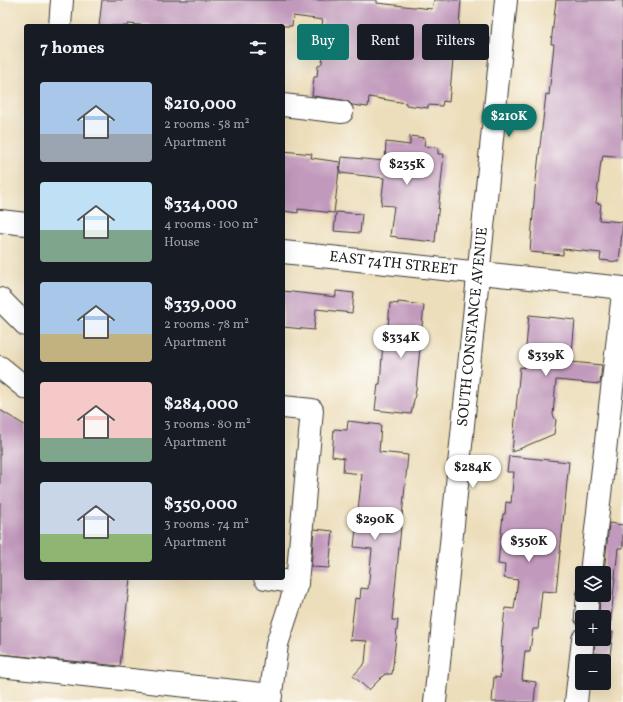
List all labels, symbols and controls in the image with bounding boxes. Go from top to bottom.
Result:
chip: Buy [297,24,349,60]
chip: Rent [357,24,414,60]
chip: Filters [422,24,489,60]
text: 7 homes [40,37,105,60]
icon: filters [247,37,269,59]
text: $210,000 [164,93,236,116]
icon: home [72,98,120,146]
pin: $210K [481,104,537,138]
text: $210K [491,108,527,126]
text: 2 rooms · 58 m² [164,116,249,134]
text: Apartment [164,134,227,152]
pin: $235K [379,152,435,186]
text: $235K [389,156,425,174]
text: $334,000 [164,193,238,216]
icon: home [72,198,120,246]
text: 4 rooms · 100 m² [164,216,258,234]
street label: SOUTH CONSTANCE AVENUE [452,226,493,428]
text: House [164,234,200,252]
street label: EAST 74TH STREET [328,246,459,281]
text: $339,000 [164,293,237,316]
icon: home [72,298,120,346]
text: 2 rooms · 78 m² [164,316,249,334]
pin: $334K [373,325,429,359]
text: $334K [382,329,420,347]
text: Apartment [164,334,227,352]
pin: $339K [518,343,574,377]
text: $339K [528,347,564,365]
text: $284,000 [164,393,238,416]
icon: home [72,398,120,446]
text: 3 rooms · 80 m² [164,416,251,434]
text: Apartment [164,434,227,452]
pin: $284K [445,455,501,489]
text: $284K [454,459,492,477]
text: $350,000 [164,493,237,516]
icon: home [72,498,120,546]
pin: $290K [347,507,403,541]
text: $290K [356,511,394,529]
text: 3 rooms · 74 m² [164,516,249,534]
pin: $350K [501,529,557,563]
text: $350K [510,533,548,551]
text: Apartment [164,534,227,552]
map controls [575,566,611,690]
button: layers [575,566,611,602]
button: + [575,610,611,646]
button: − [575,654,611,690]

